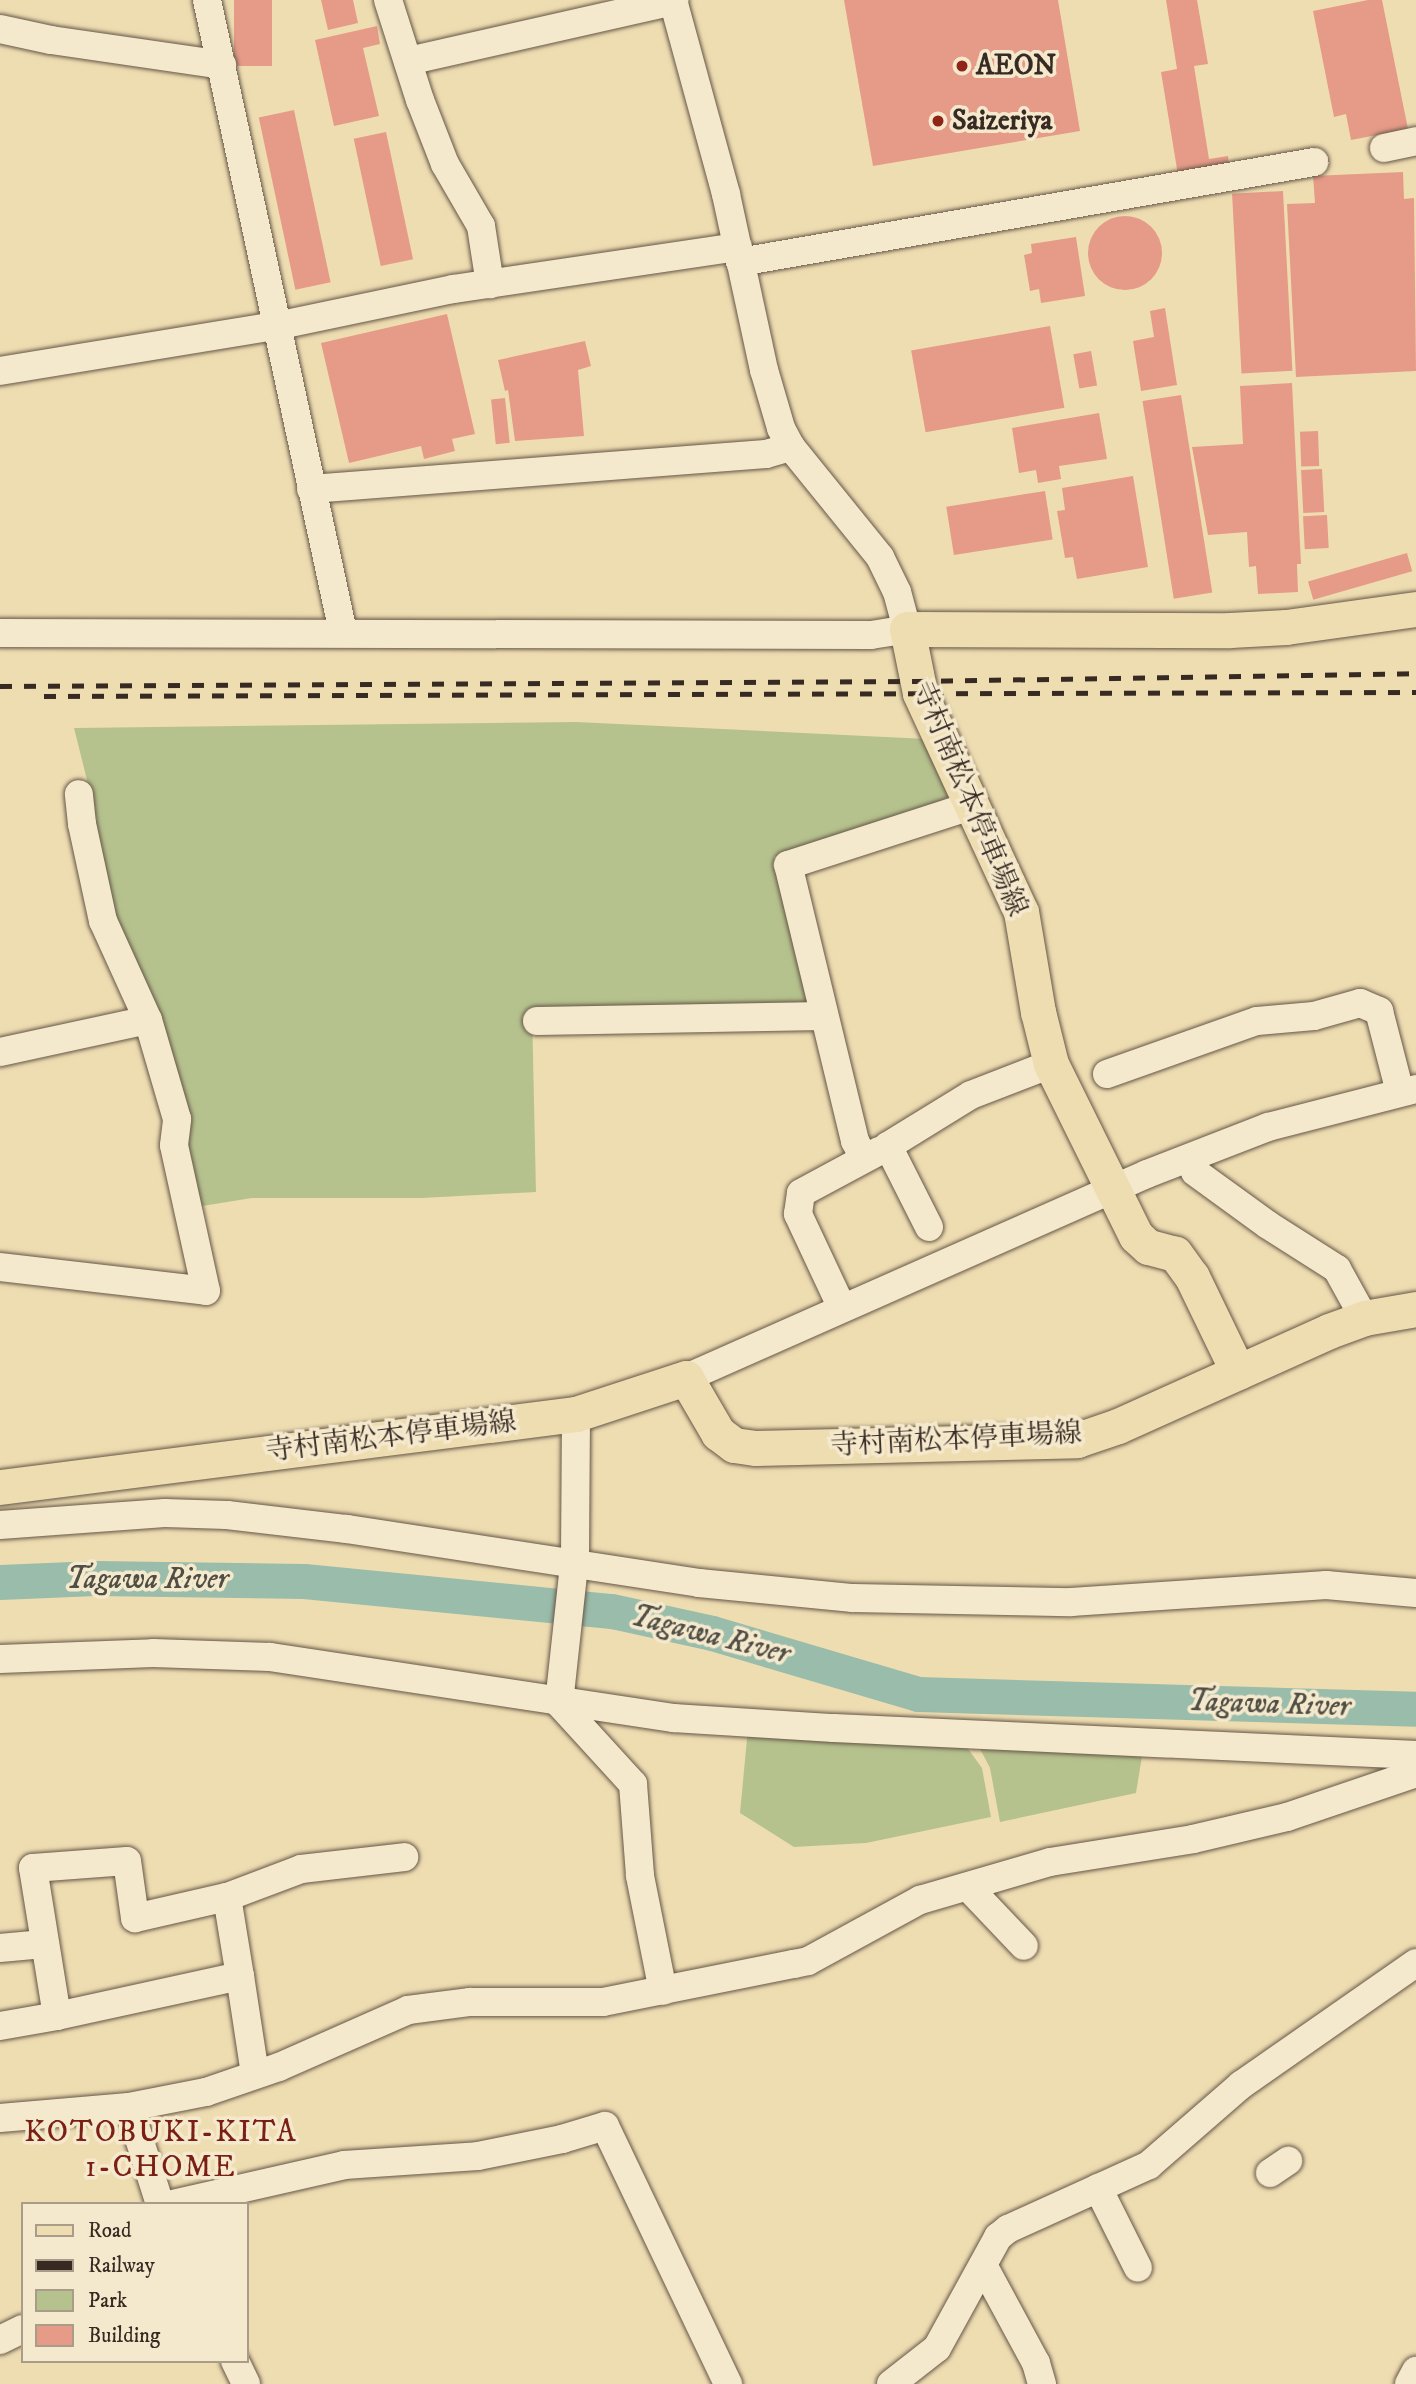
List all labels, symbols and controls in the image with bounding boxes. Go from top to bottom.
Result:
place label: AEON [976,49,1056,83]
marker: AEON [954,58,970,74]
place label: Saizeriya [952,104,1052,138]
marker: Saizeriya [930,113,946,129]
street label: 寺村南松本停車場線 [904,676,1034,922]
street label: 寺村南松本停車場線 [264,1405,518,1469]
street label: 寺村南松本停車場線 [829,1417,1083,1463]
water label: Tagawa River [66,1562,228,1598]
water label: Tagawa River [627,1599,793,1673]
water label: Tagawa River [1187,1684,1351,1726]
district label: KOTOBUKI-KITA 1-CHOME [26,2115,296,2186]
legend [21,2202,248,2363]
text: Road [88,2218,132,2244]
text: Railway [88,2253,155,2279]
text: Park [88,2288,127,2314]
text: Building [88,2323,160,2349]

